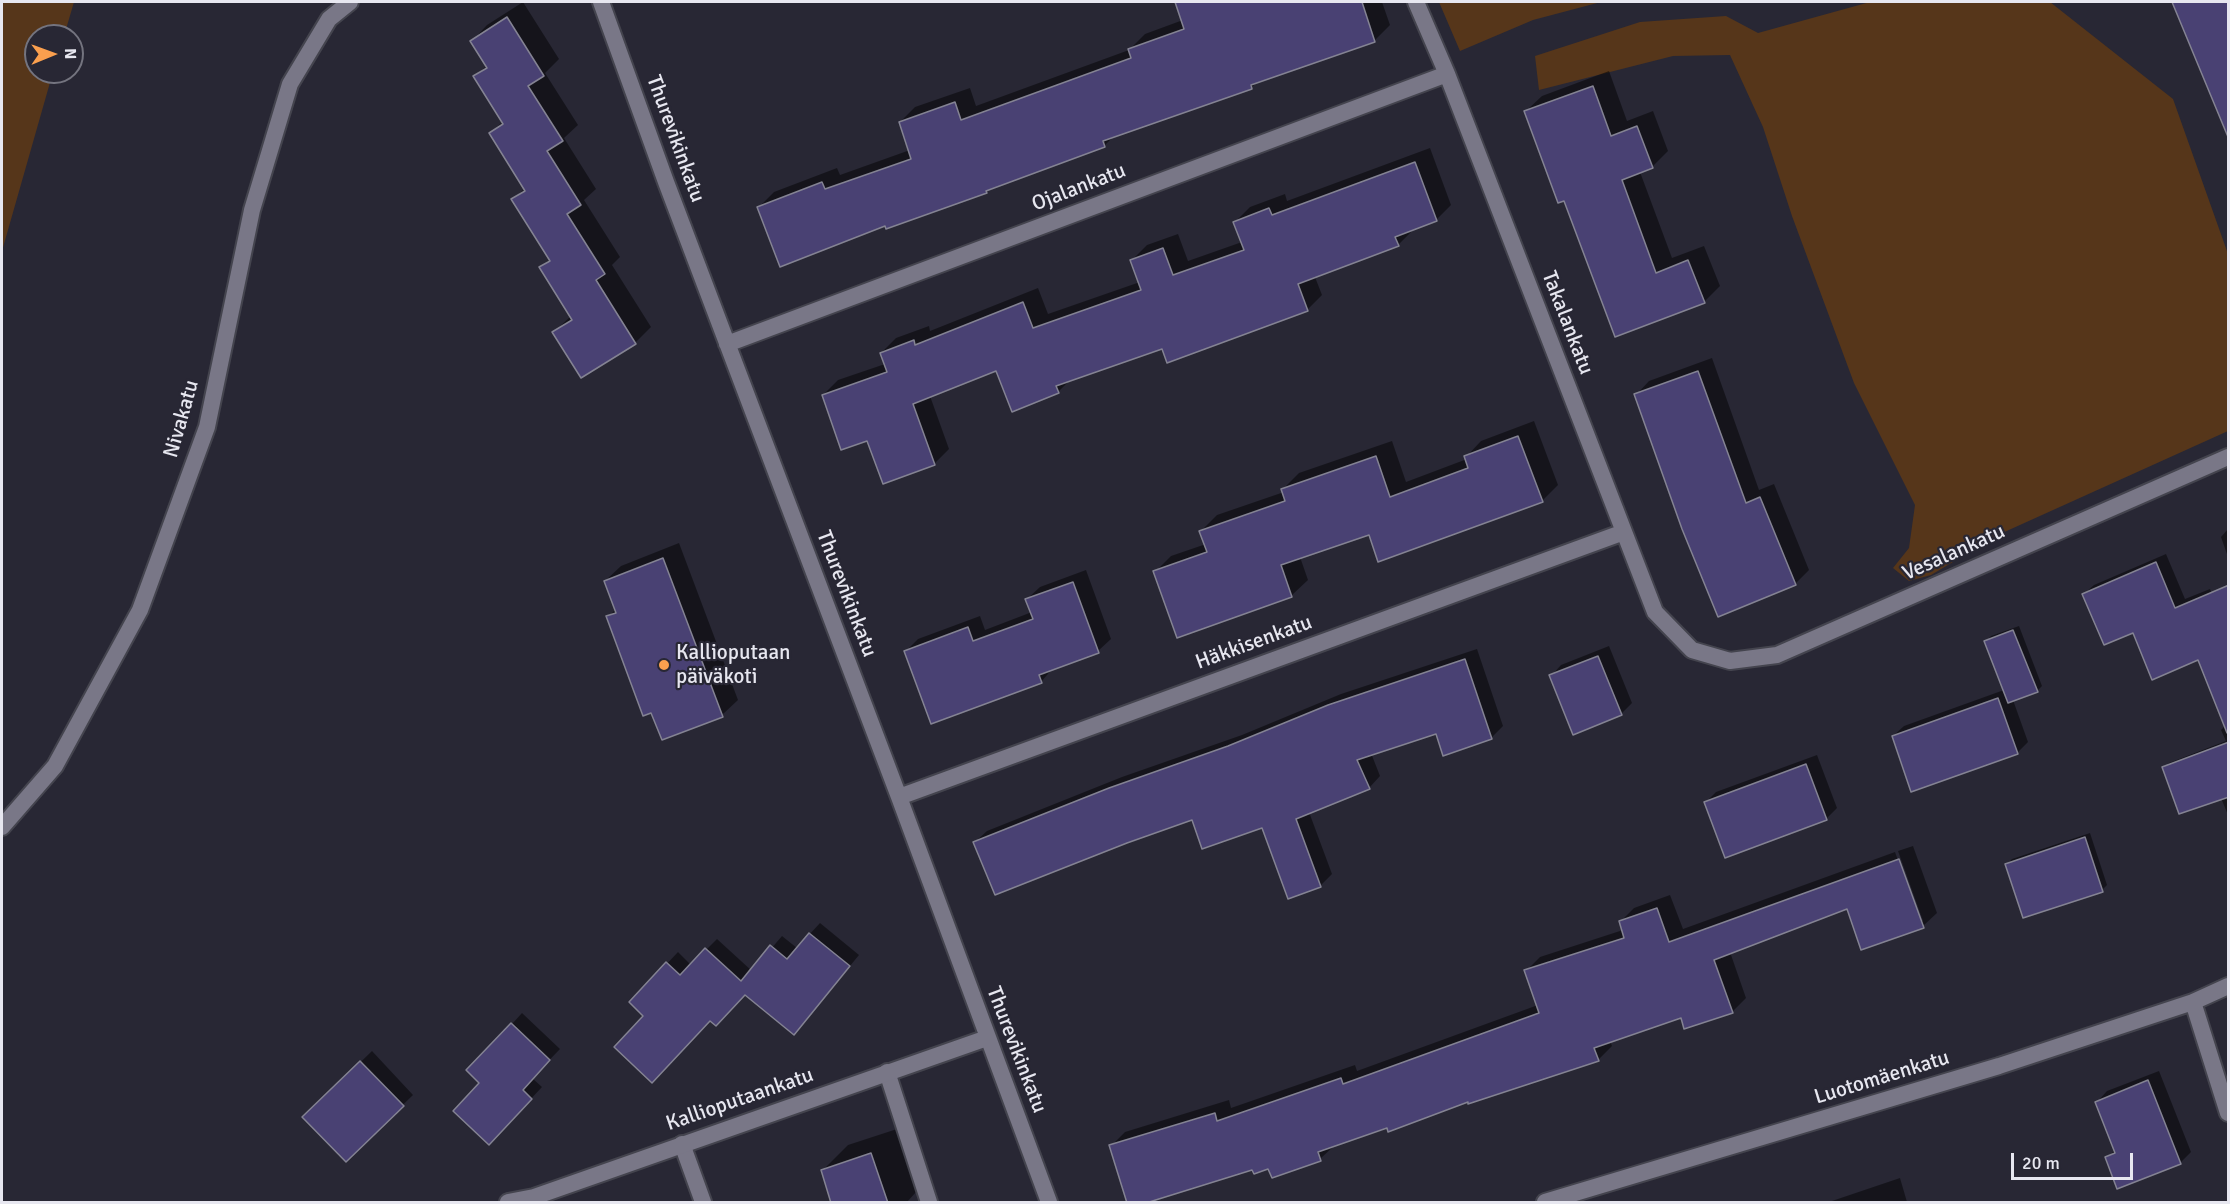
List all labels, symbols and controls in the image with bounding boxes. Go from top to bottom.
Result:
north arrow [24,24,84,84]
text: N [60,48,80,59]
street label: Thurevikinkatu [640,72,710,206]
street label: Ojalankatu [1029,159,1129,217]
street label: Takalankatu [1536,268,1598,378]
street label: Nivakatu [159,377,205,461]
street label: Vesalankatu [1899,519,2009,587]
street label: Thurevikinkatu [810,527,882,661]
street label: Häkkisenkatu [1192,610,1316,676]
place label: Kallioputaan päiväkoti [676,640,790,690]
marker: Kallioputaan päiväkoti [657,658,671,672]
street label: Thurevikinkatu [980,983,1052,1117]
street label: Luotomäenkatu [1811,1046,1953,1110]
street label: Kallioputaankatu [663,1063,817,1137]
scale bar [2014,1141,2136,1179]
text: 20 m [2022,1152,2060,1174]

